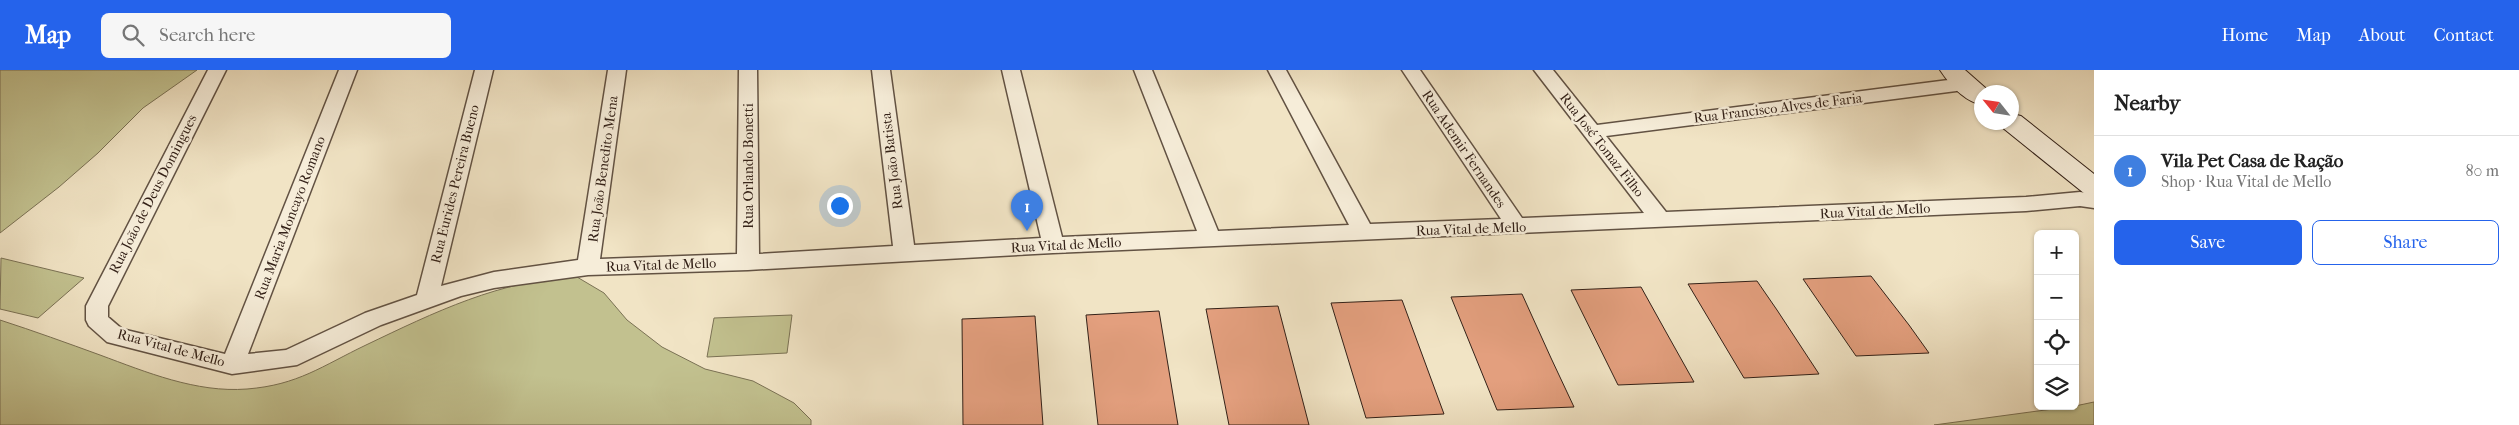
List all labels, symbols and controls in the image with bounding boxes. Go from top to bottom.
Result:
search box [101,13,451,58]
text: Map [25,21,71,49]
icon: search [119,21,147,49]
text: Search here [159,24,255,46]
text: Home [2221,25,2268,46]
text: Map [2296,25,2331,46]
text: About [2359,25,2405,46]
text: Contact [2433,25,2494,46]
north arrow [1974,85,2019,130]
street label: Rua Ademir Fernandes [1418,87,1510,211]
street label: Rua Francisco Alves de Faria [1693,89,1864,127]
street label: Rua José Tomaz Filho [1556,90,1648,200]
text: Nearby [2114,91,2180,115]
street label: Rua João Benedito Mena [584,94,622,243]
street label: Rua Eurides Pereira Bueno [427,103,483,265]
street label: Rua Orlando Bonetti [740,103,757,229]
street label: Rua João Batista [878,111,906,210]
street label: Rua João de Deus Domingues [105,112,201,276]
street label: Rua Maria Moncayo Romano [251,134,329,302]
text: Vila Pet Casa de Ração [2161,150,2343,172]
text: 1 [2127,161,2133,180]
text: 80 m [2465,161,2499,180]
text: Shop · Rua Vital de Mello [2161,172,2331,191]
pin: 1 [1011,190,1043,231]
your location [827,193,853,219]
street label: Rua Vital de Mello [1819,200,1931,222]
street label: Rua Vital de Mello [1415,219,1527,239]
button: Save [2114,220,2302,265]
button: Share [2312,220,2499,265]
map controls [2034,230,2079,410]
button: + [2034,230,2079,275]
street label: Rua Vital de Mello [1010,234,1122,256]
street label: Rua Vital de Mello [605,255,717,275]
button: − [2034,275,2079,320]
button: locate [2034,320,2079,365]
street label: Rua Vital de Mello [115,325,227,371]
button: layers [2034,365,2079,410]

